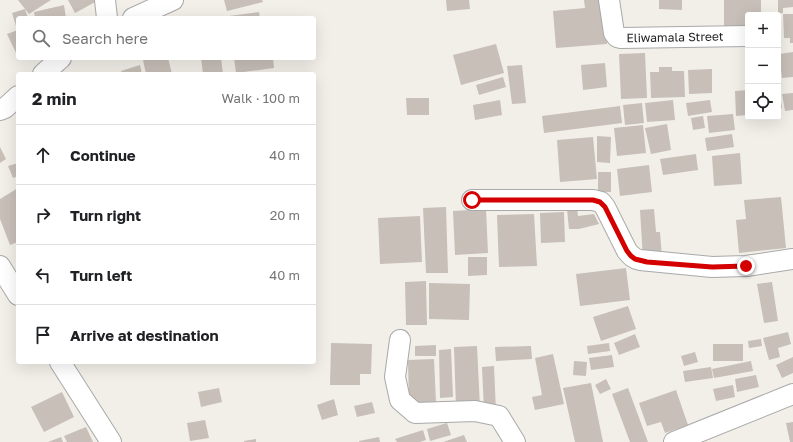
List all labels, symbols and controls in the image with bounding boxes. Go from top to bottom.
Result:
map controls [745,12,781,120]
button: + [745,12,781,48]
search box [16,16,316,60]
icon: search [30,27,52,49]
text: Search here [62,29,148,47]
street label: Eliwamala Street [626,29,724,45]
button: − [745,48,781,84]
button: locate [745,84,781,120]
text: 2 min [32,88,76,109]
text: Walk · 100 m [222,90,300,106]
icon: ahead [32,144,54,166]
text: Continue [70,146,136,164]
text: 40 m [269,147,300,163]
route start [463,191,481,209]
icon: right [32,204,54,226]
text: Turn right [70,206,141,224]
text: 20 m [270,207,300,223]
route end [737,257,755,275]
icon: left [32,264,54,286]
text: Turn left [70,266,132,284]
text: 40 m [269,267,300,283]
icon: arrive [32,324,54,346]
text: Arrive at destination [70,326,219,344]

